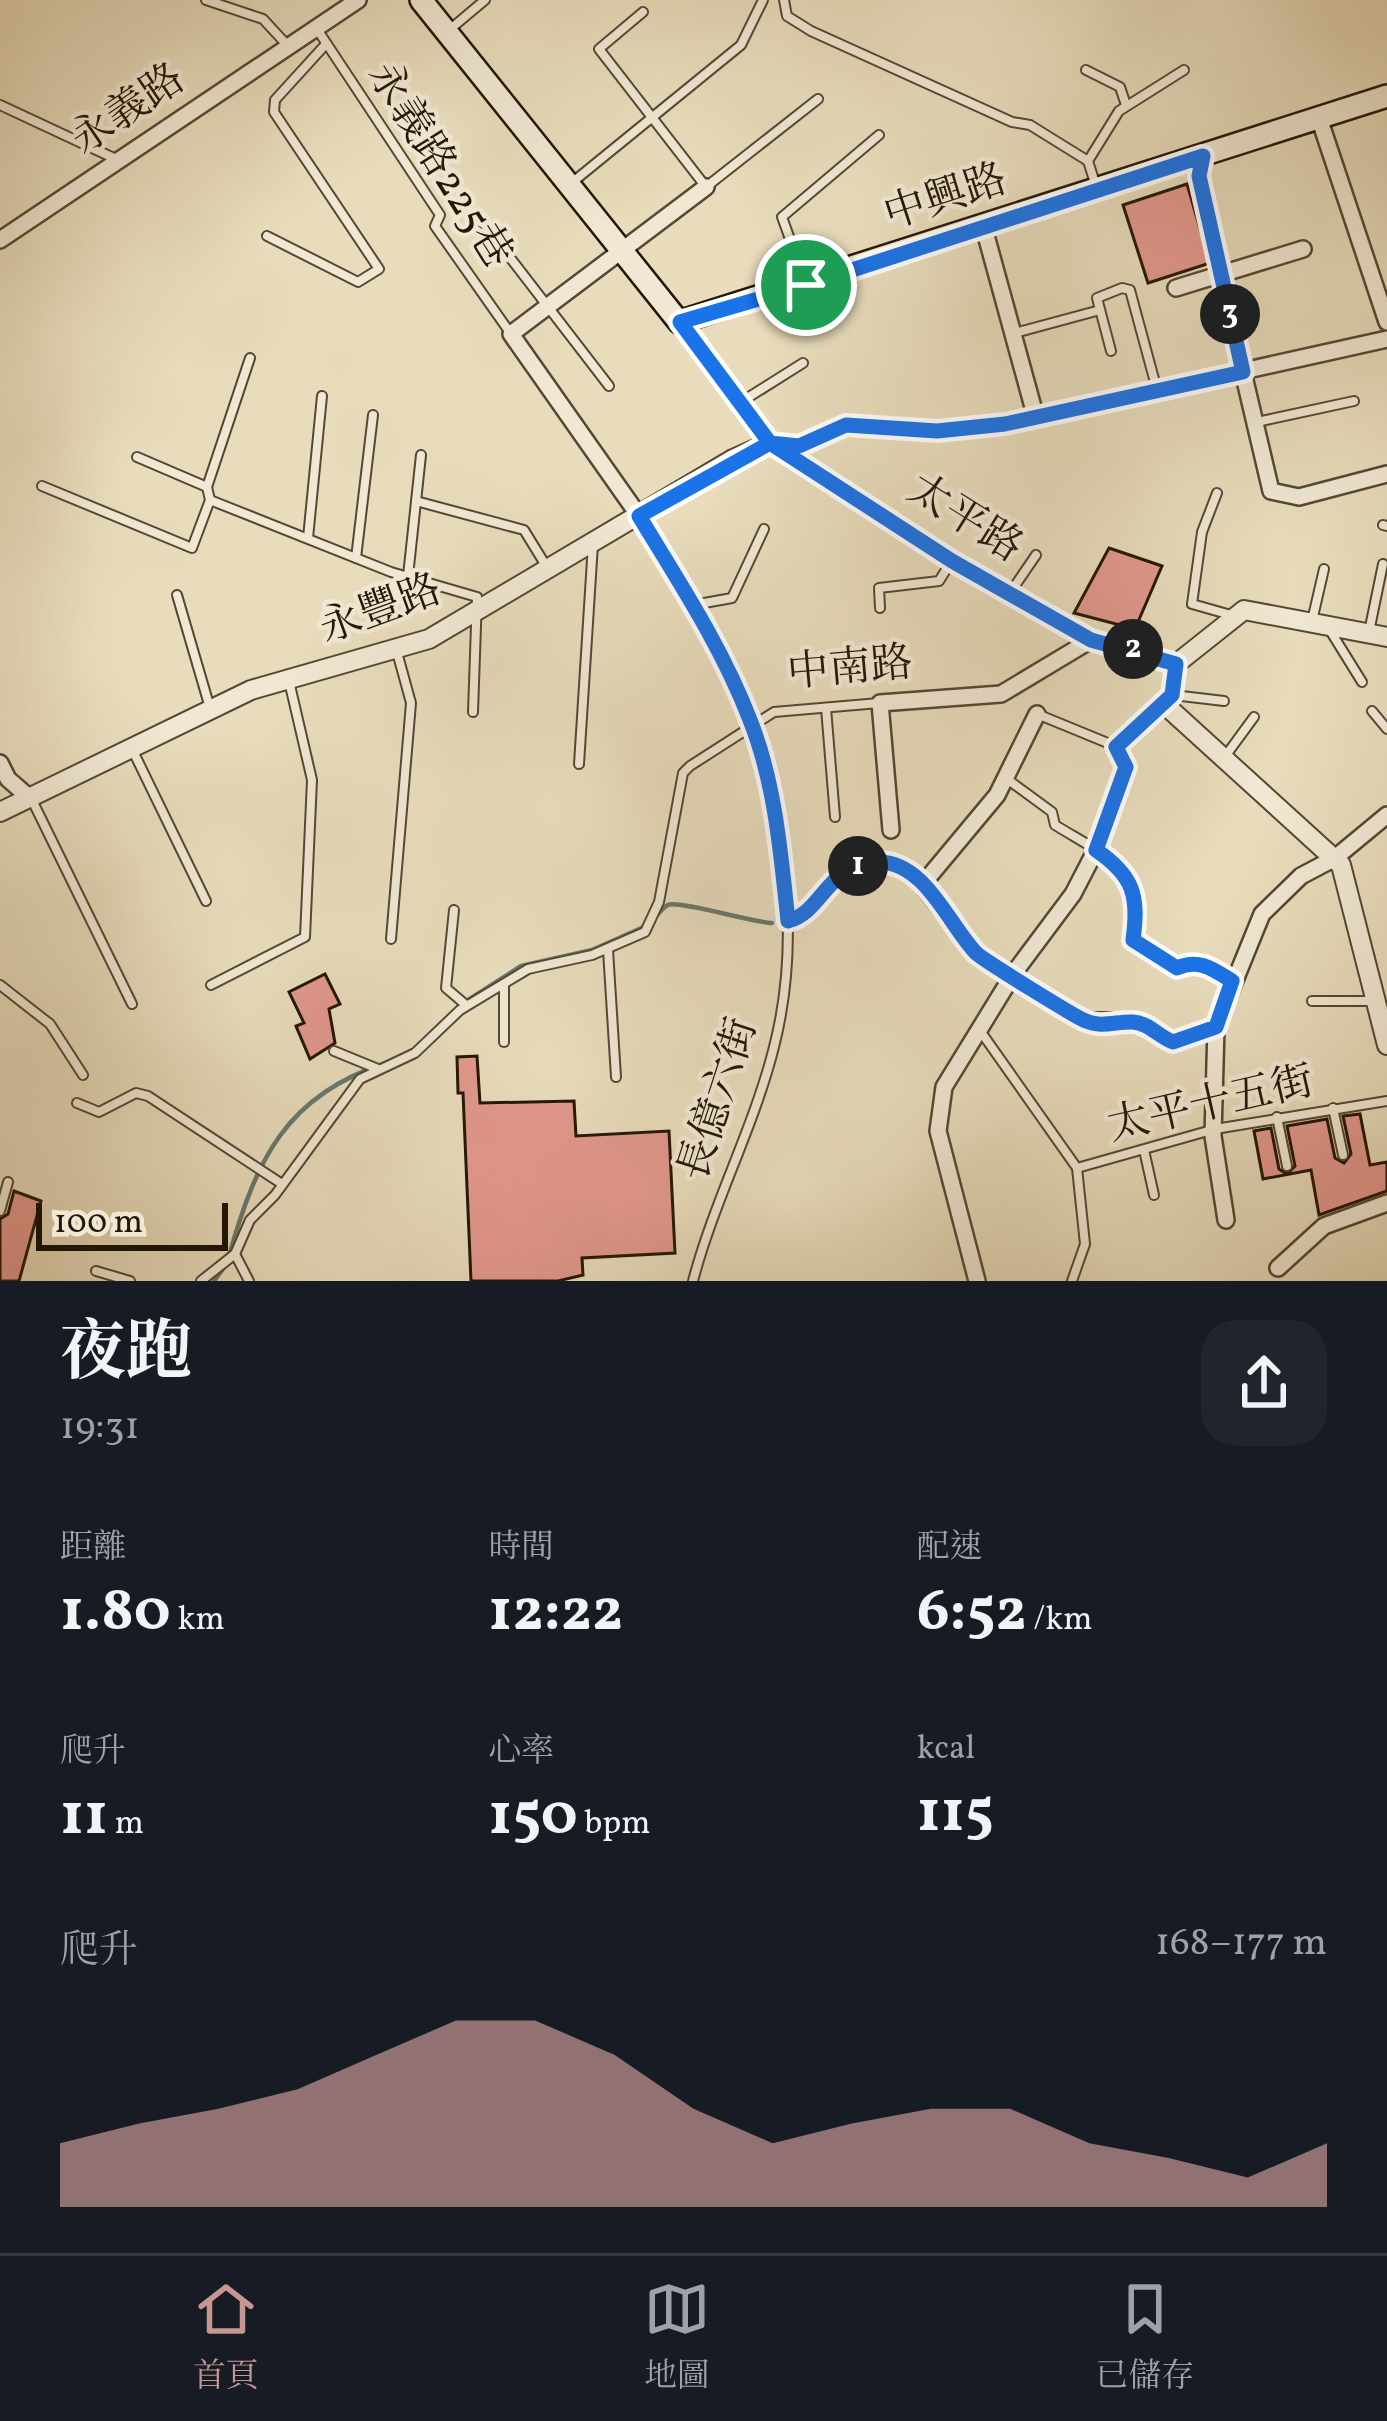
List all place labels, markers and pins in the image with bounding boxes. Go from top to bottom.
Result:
pin [755,234,857,336]
pin: 3 [1200,284,1260,344]
pin: 2 [1103,619,1163,679]
pin: 1 [828,836,888,896]

